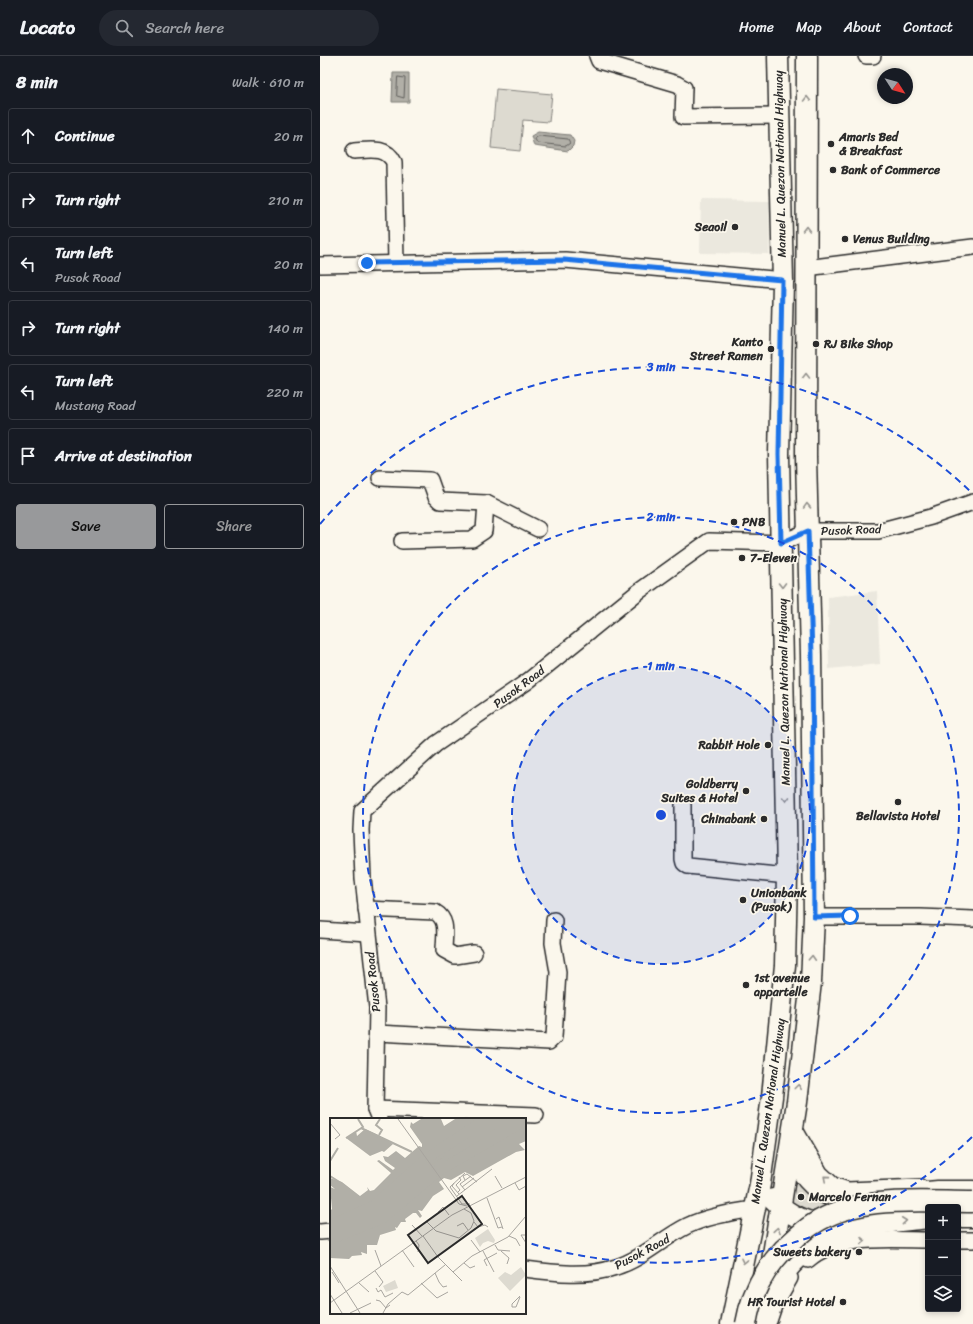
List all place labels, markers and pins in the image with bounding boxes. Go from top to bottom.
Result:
place label: Amaris Bed & Breakfast [838,126,904,162]
marker: Amaris Bed & Breakfast [826,139,836,149]
place label: Bank of Commerce [841,159,941,181]
marker: Bank of Commerce [828,165,838,175]
place label: Seaoil [694,216,728,238]
marker: Seaoil [730,222,740,232]
place label: Venus Building [853,228,930,250]
marker: Venus Building [840,234,850,244]
place label: Kanto Street Ramen [689,331,764,367]
place label: RJ Bike Shop [823,333,893,355]
marker: RJ Bike Shop [811,339,821,349]
marker: Kanto Street Ramen [766,344,776,354]
place label: PNB [742,511,766,533]
marker: PNB [729,517,739,527]
place label: 7-Eleven [750,547,797,569]
marker: 7-Eleven [737,553,747,563]
place label: Rabbit Hole [697,734,761,756]
marker: Rabbit Hole [763,740,773,750]
place label: Goldberry Suites & Hotel [660,773,739,809]
marker: Goldberry Suites & Hotel [741,786,751,796]
marker: Bellavista Hotel [893,797,903,807]
place label: Bellavista Hotel [856,805,941,827]
centre of rings [654,808,668,822]
place label: Chinabank [700,808,757,830]
marker: Chinabank [759,814,769,824]
place label: Unionbank (Pusok) [751,882,807,918]
marker: Unionbank (Pusok) [738,895,748,905]
place label: 1st avenue appartelle [753,967,811,1003]
marker: 1st avenue appartelle [741,980,751,990]
place label: Marcelo Fernan [808,1186,891,1208]
marker: Marcelo Fernan [796,1192,806,1202]
place label: Sweets bakery [772,1241,852,1263]
marker: Sweets bakery [854,1247,864,1257]
place label: HR Tourist Hotel [747,1291,836,1313]
marker: HR Tourist Hotel [838,1297,848,1307]

